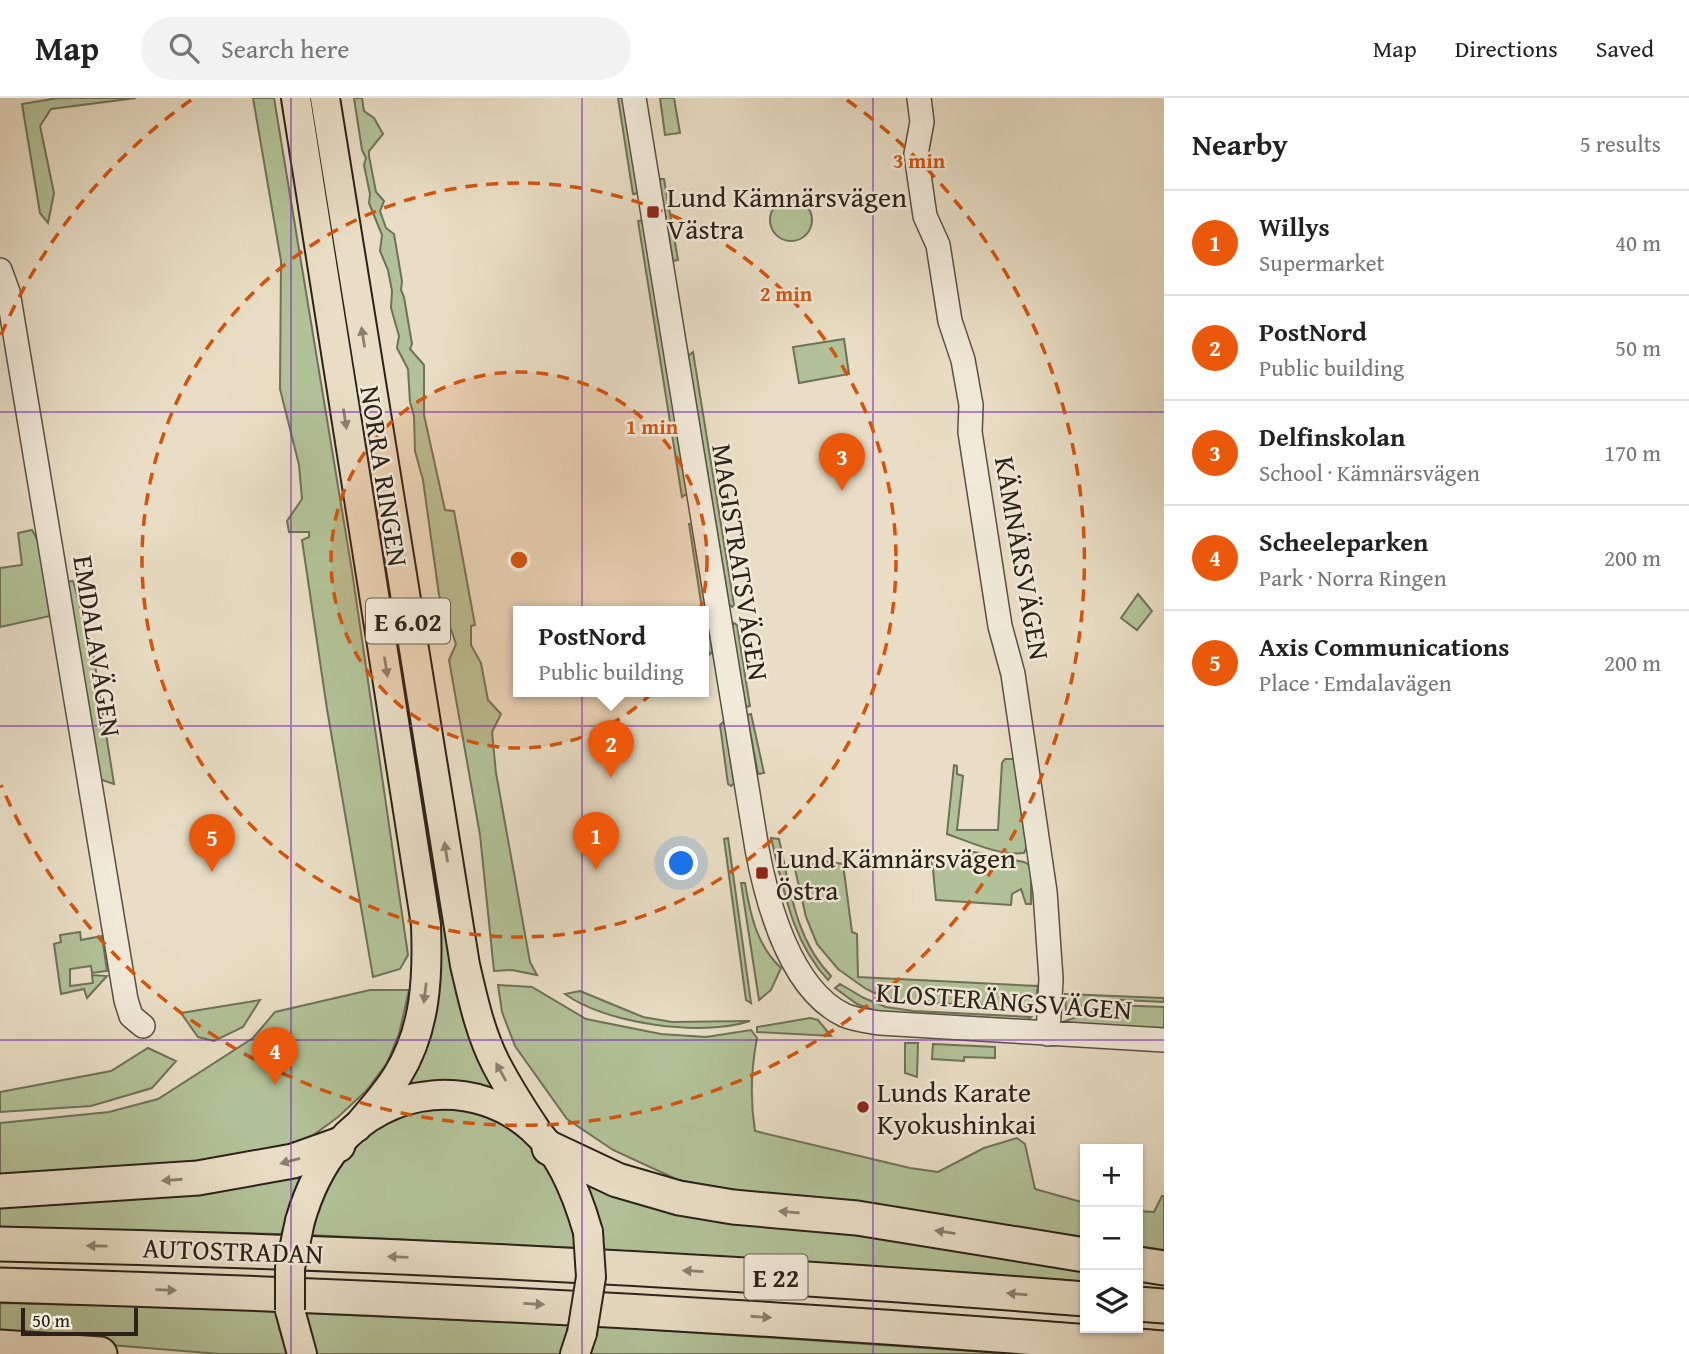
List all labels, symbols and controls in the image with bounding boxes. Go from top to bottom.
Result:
search box [141,17,631,80]
text: Map [35,24,99,72]
icon: search [165,29,203,67]
text: Search here [221,29,349,68]
text: Map [1373,31,1417,66]
text: Directions [1455,31,1558,66]
text: Saved [1596,31,1654,66]
text: Nearby [1192,122,1288,166]
text: 5 results [1580,127,1661,160]
text: 3 min [893,145,946,176]
place label: Lund Kämnärsvägen Västra [667,176,907,249]
marker: Lund Kämnärsvägen Västra [645,204,661,220]
text: Willys [1259,207,1330,246]
text: 1 [1209,226,1221,259]
text: 40 m [1615,226,1661,259]
text: Supermarket [1259,246,1385,279]
text: 2 min [760,278,813,309]
text: PostNord [1259,312,1367,351]
one-way arrow [357,326,368,348]
text: 2 [1209,331,1221,364]
text: 50 m [1615,331,1661,364]
text: Public building [1259,351,1404,384]
street label: NORRA RINGEN [350,383,420,569]
one-way arrow [340,408,351,430]
text: 1 min [626,411,679,442]
text: Delfinskolan [1259,417,1405,456]
pin: 3 [819,433,865,491]
text: 3 [1209,436,1221,469]
text: 170 m [1604,436,1661,469]
street label: MAGISTRATSVÄGEN [702,441,780,683]
street label: KÄMNÄRSVÄGEN [985,453,1061,663]
text: School · Kämnärsvägen [1259,456,1480,489]
text: Scheeleparken [1259,522,1428,561]
text: 4 [1209,541,1221,574]
text: 200 m [1604,541,1661,574]
centre of rings [507,548,531,572]
street label: EMDALAVÄGEN [63,552,133,740]
text: Park · Norra Ringen [1259,561,1447,594]
road number: E 6.02 [366,598,450,643]
popup [513,606,709,697]
text: PostNord [538,616,646,655]
text: Axis Communications [1259,627,1509,666]
text: 5 [1209,646,1221,679]
text: 200 m [1604,646,1661,679]
text: Public building [538,655,684,688]
one-way arrow [381,656,392,678]
text: Place · Emdalavägen [1259,666,1452,699]
pin: 2 [588,720,634,778]
pin: 1 [573,812,619,870]
pin: 5 [189,814,235,872]
place label: Lund Kämnärsvägen Östra [776,837,1016,910]
one-way arrow [440,841,451,863]
your location [664,846,698,880]
marker: Lund Kämnärsvägen Östra [754,865,770,881]
street label: KLOSTERÄNGSVÄGEN [875,971,1133,1029]
one-way arrow [419,982,430,1004]
pin: 4 [252,1027,298,1085]
one-way arrow [495,1062,507,1081]
place label: Lunds Karate Kyokushinkai [877,1071,1036,1144]
marker: Lunds Karate Kyokushinkai [855,1099,871,1115]
map controls [1080,1144,1143,1333]
button: + [1080,1144,1143,1207]
one-way arrow [279,1156,300,1166]
one-way arrow [161,1175,183,1186]
one-way arrow [777,1206,799,1217]
button: − [1080,1207,1143,1270]
street label: AUTOSTRADAN [142,1226,324,1274]
one-way arrow [934,1227,956,1238]
one-way arrow [86,1240,108,1252]
one-way arrow [387,1251,409,1262]
road number: E 22 [744,1254,808,1300]
one-way arrow [681,1266,703,1277]
button: layers [1080,1270,1143,1333]
one-way arrow [155,1284,177,1295]
one-way arrow [1006,1288,1028,1299]
one-way arrow [523,1299,545,1310]
scale bar [21,1305,138,1337]
text: 50 m [32,1306,70,1334]
one-way arrow [750,1312,772,1323]

